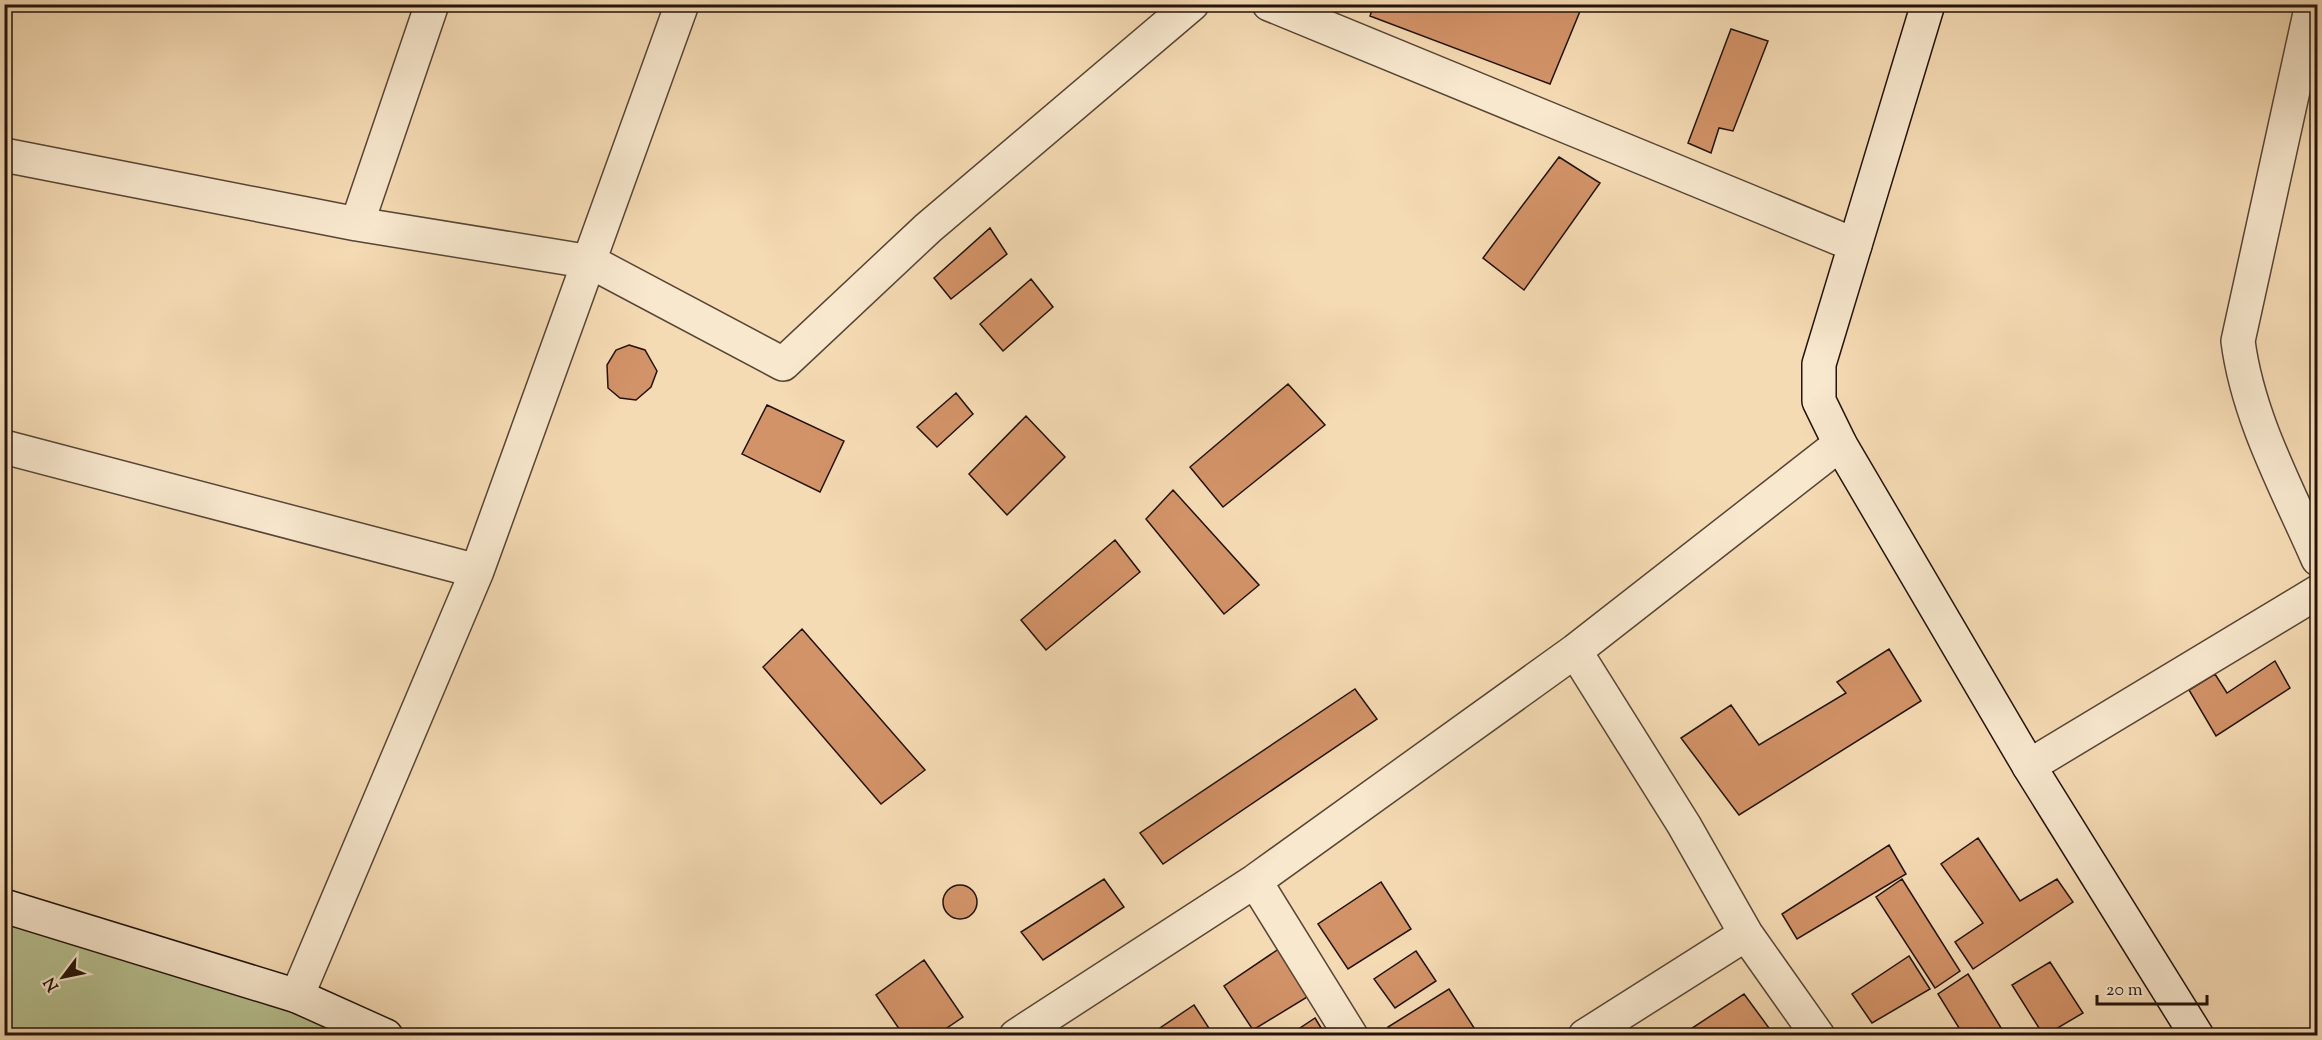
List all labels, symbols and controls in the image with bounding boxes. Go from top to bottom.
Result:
north arrow [33,947,93,1007]
scale bar [2097,968,2206,1006]
text: N [39,972,66,995]
text: 20 m [2106,978,2143,1004]

